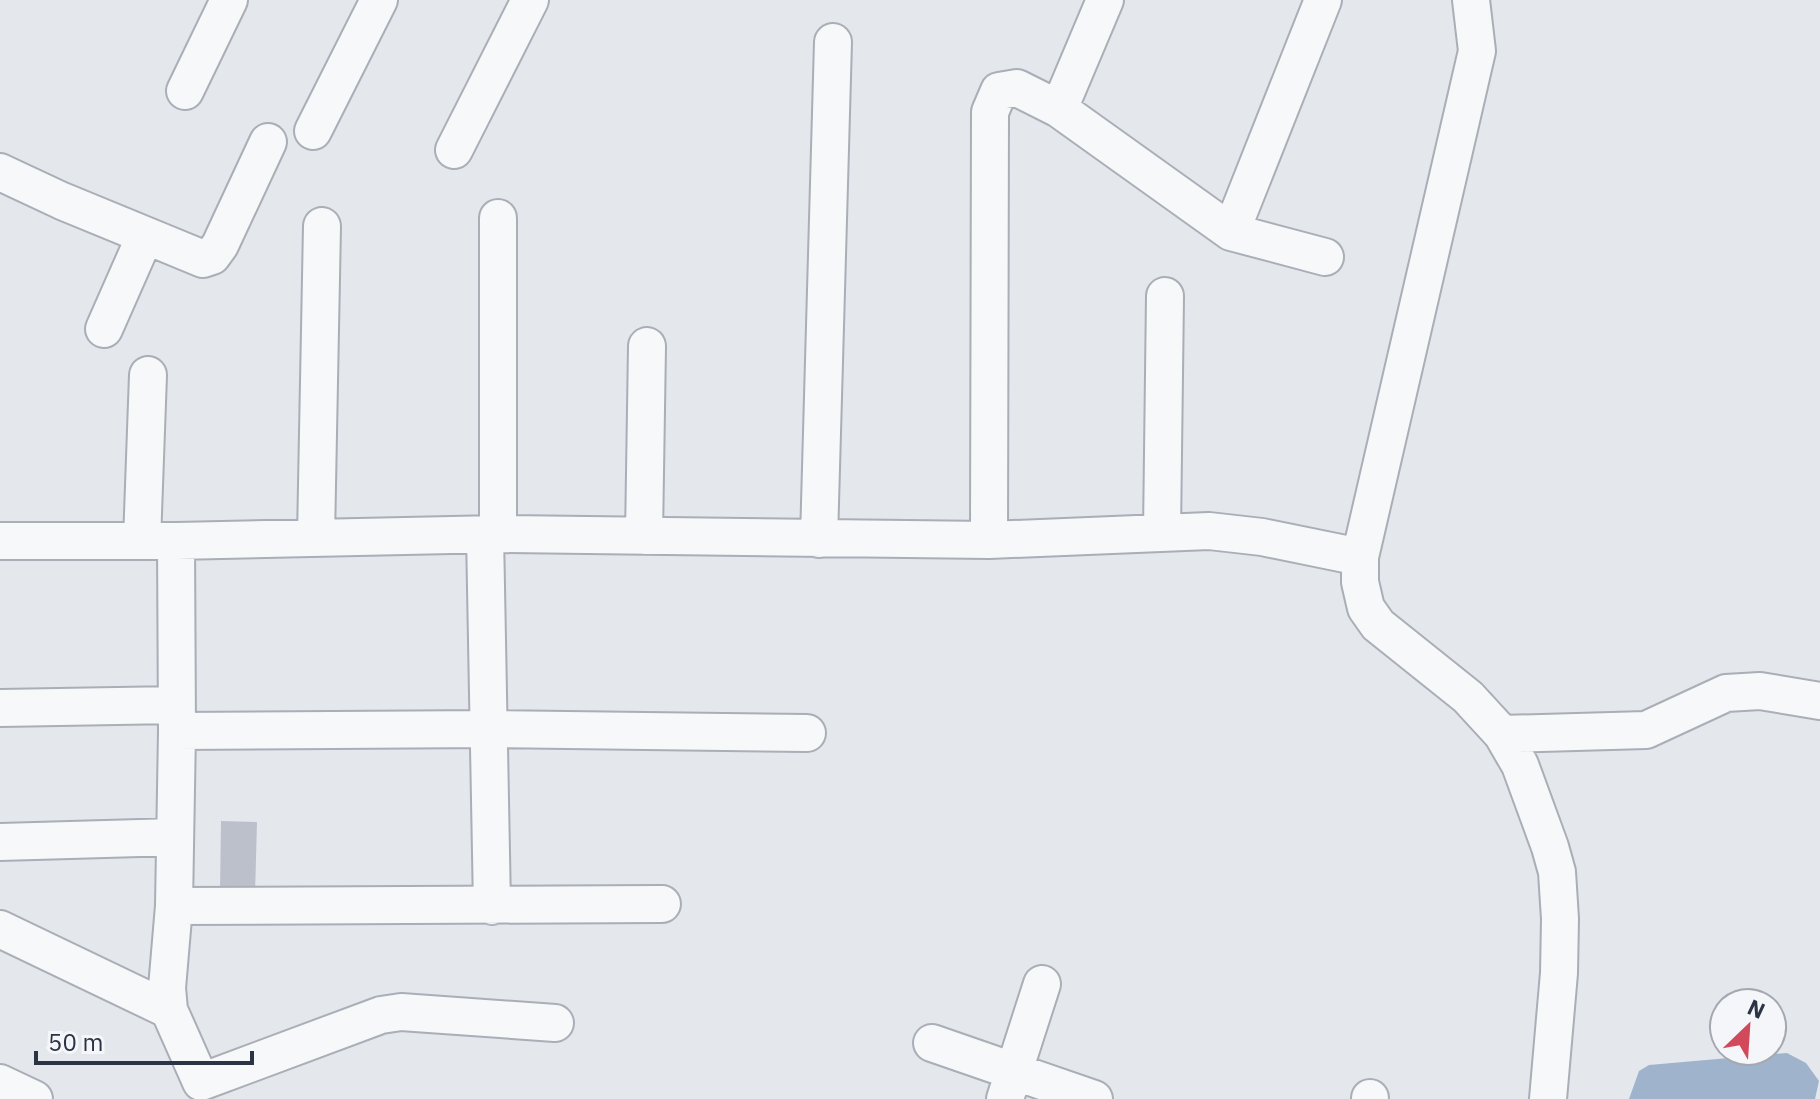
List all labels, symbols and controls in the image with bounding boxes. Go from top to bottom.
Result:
north arrow [1708,987,1788,1067]
text: N [1743,992,1770,1025]
scale bar [36,1015,252,1065]
text: 50 m [48,1026,103,1058]

